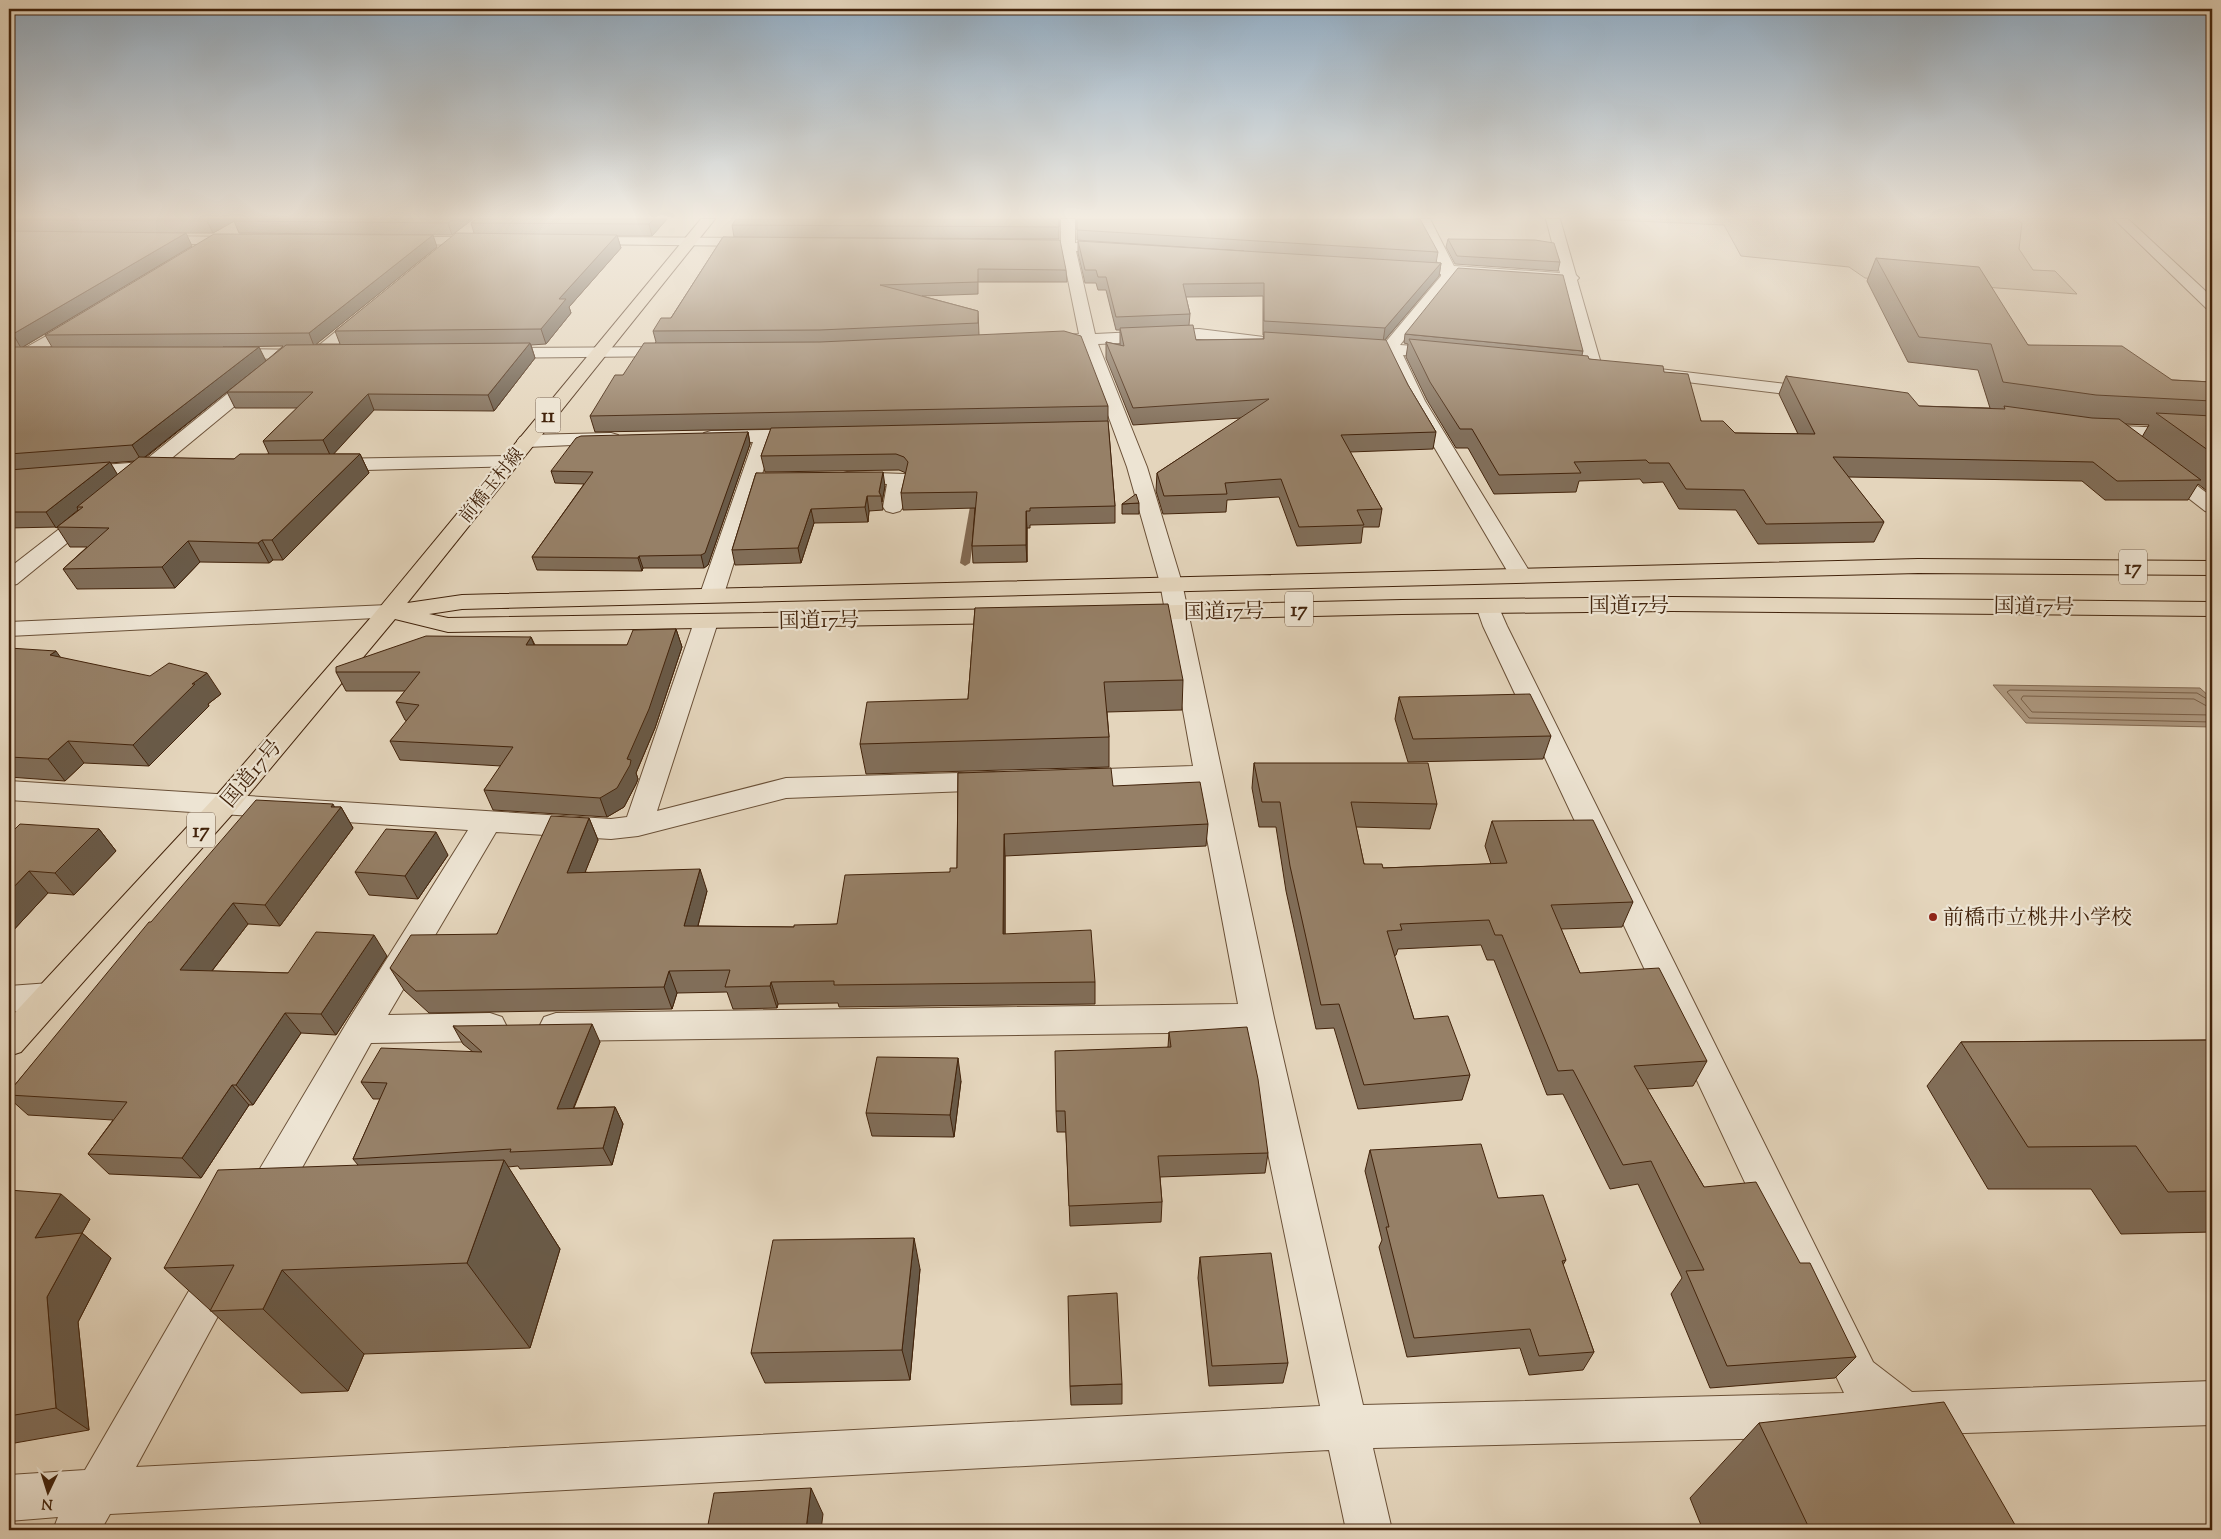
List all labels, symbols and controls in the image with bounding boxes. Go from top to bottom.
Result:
road number: 11 [536,398,560,432]
street label: 前橋玉村線 [454,443,531,529]
road number: 17 [2119,550,2147,584]
road number: 17 [1285,592,1313,626]
street label: 国道17号 [1589,592,1669,622]
street label: 国道17号 [1993,592,2075,624]
street label: 国道17号 [1183,597,1265,629]
street label: 国道17号 [778,606,860,638]
street label: 国道17号 [215,734,290,815]
road number: 17 [187,812,215,848]
place label: 前橋市立桃井小学校 [1943,904,2132,934]
marker: 前橋市立桃井小学校 [1927,911,1939,923]
north arrow [22,1466,72,1516]
text: N [41,1493,54,1513]

